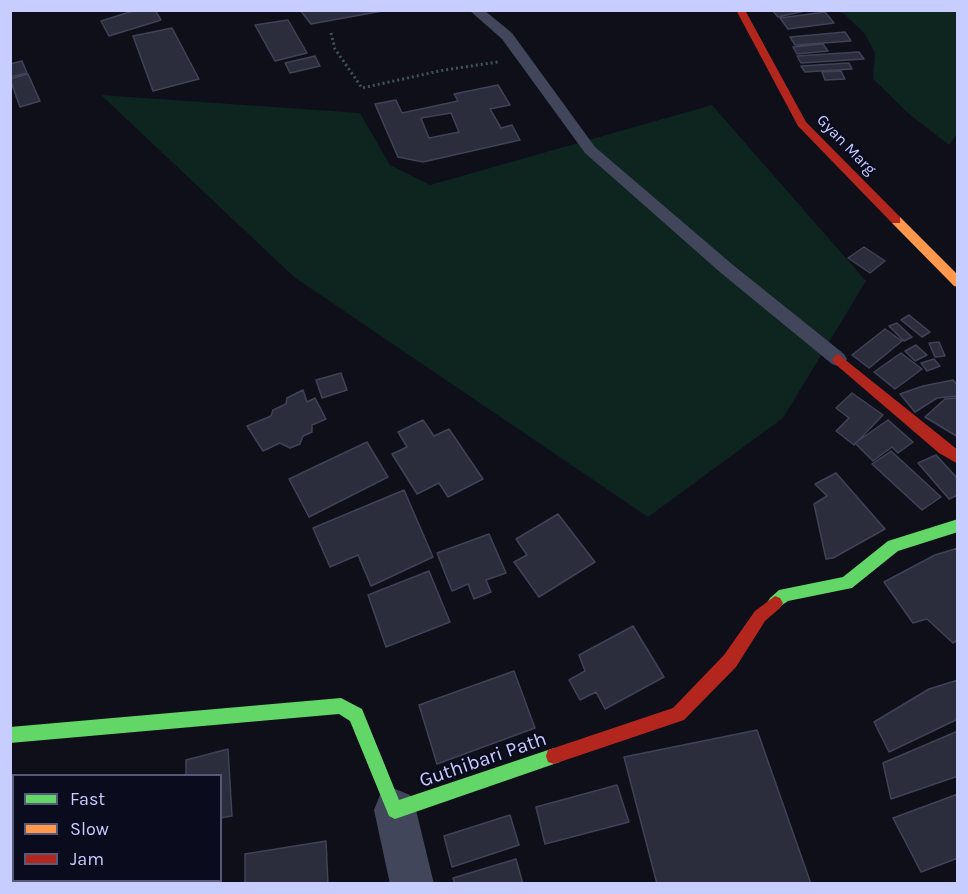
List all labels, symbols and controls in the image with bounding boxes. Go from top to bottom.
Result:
street label: Gyan Marg [812,111,880,179]
street label: Guthibari Path [416,727,550,793]
legend [12,774,222,882]
text: Fast [70,788,105,810]
text: Slow [70,818,109,840]
text: Jam [70,848,104,870]

